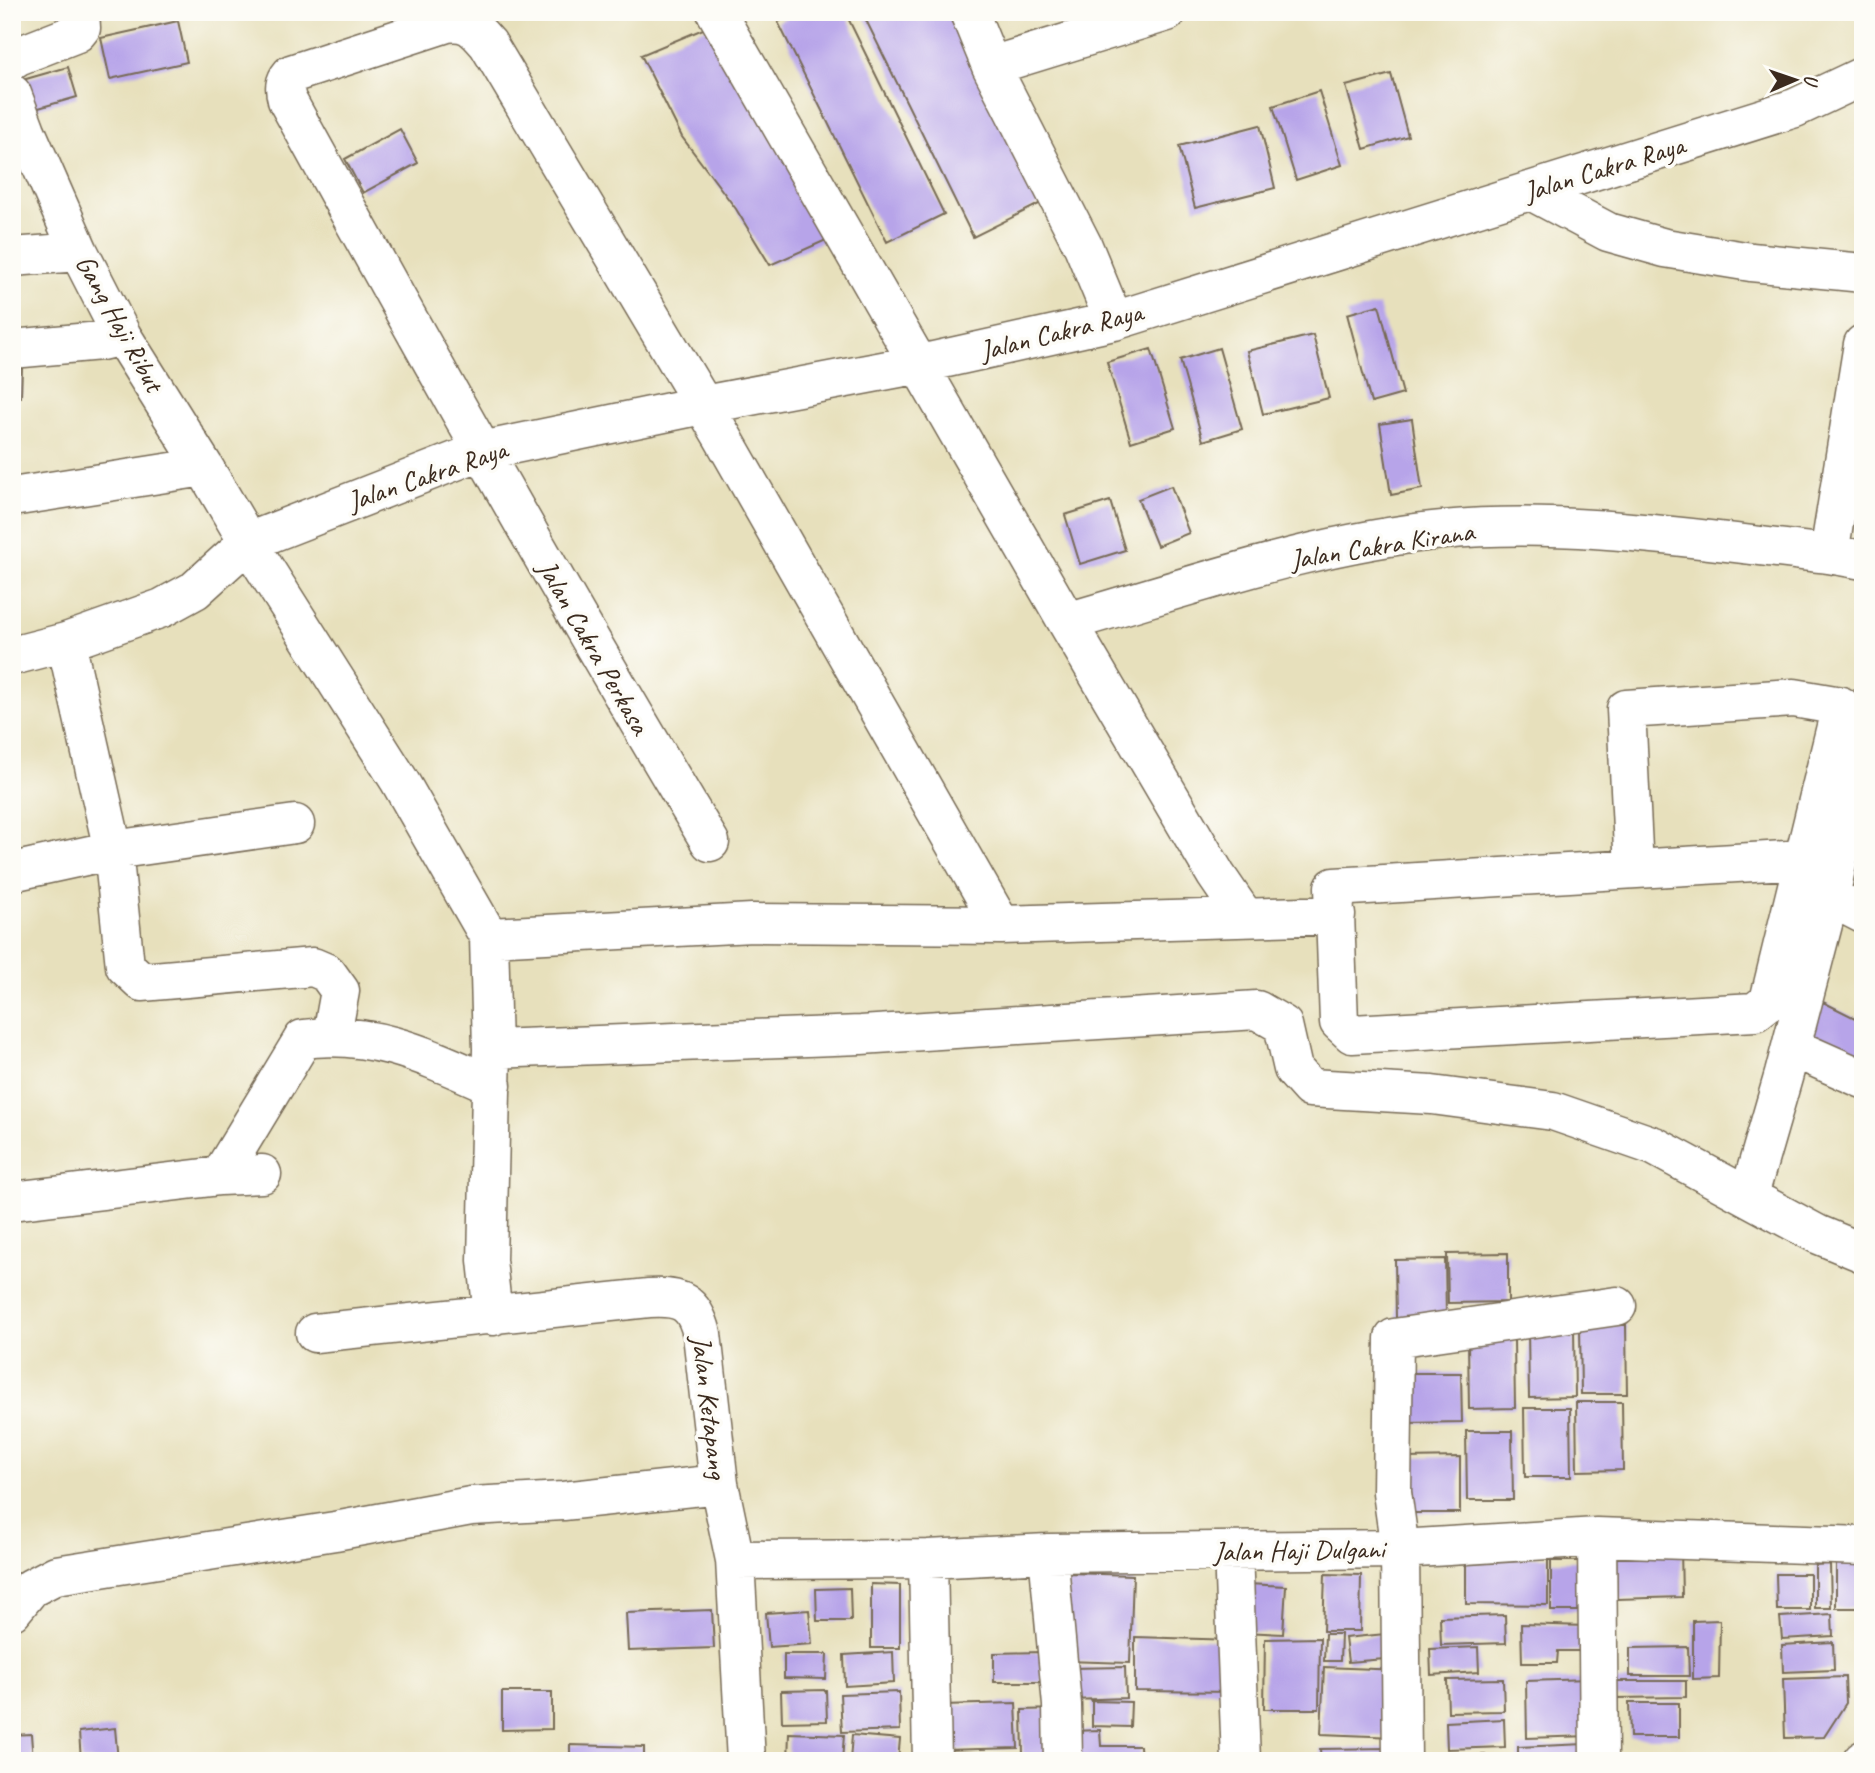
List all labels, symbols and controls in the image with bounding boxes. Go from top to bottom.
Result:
north arrow [1759,46,1829,116]
text: U [1799,74,1823,88]
street label: Jalan Cakra Raya [1518,126,1691,210]
street label: Gang Haji Ribut [68,249,173,400]
street label: Jalan Cakra Raya [974,293,1148,369]
street label: Jalan Cakra Raya [341,431,514,519]
street label: Jalan Cakra Kirana [1286,513,1478,577]
street label: Jalan Cakra Perkasa [529,552,659,742]
street label: Jalan Ketapang [684,1332,736,1483]
street label: Jalan Haji Dulgani [1211,1531,1389,1569]

